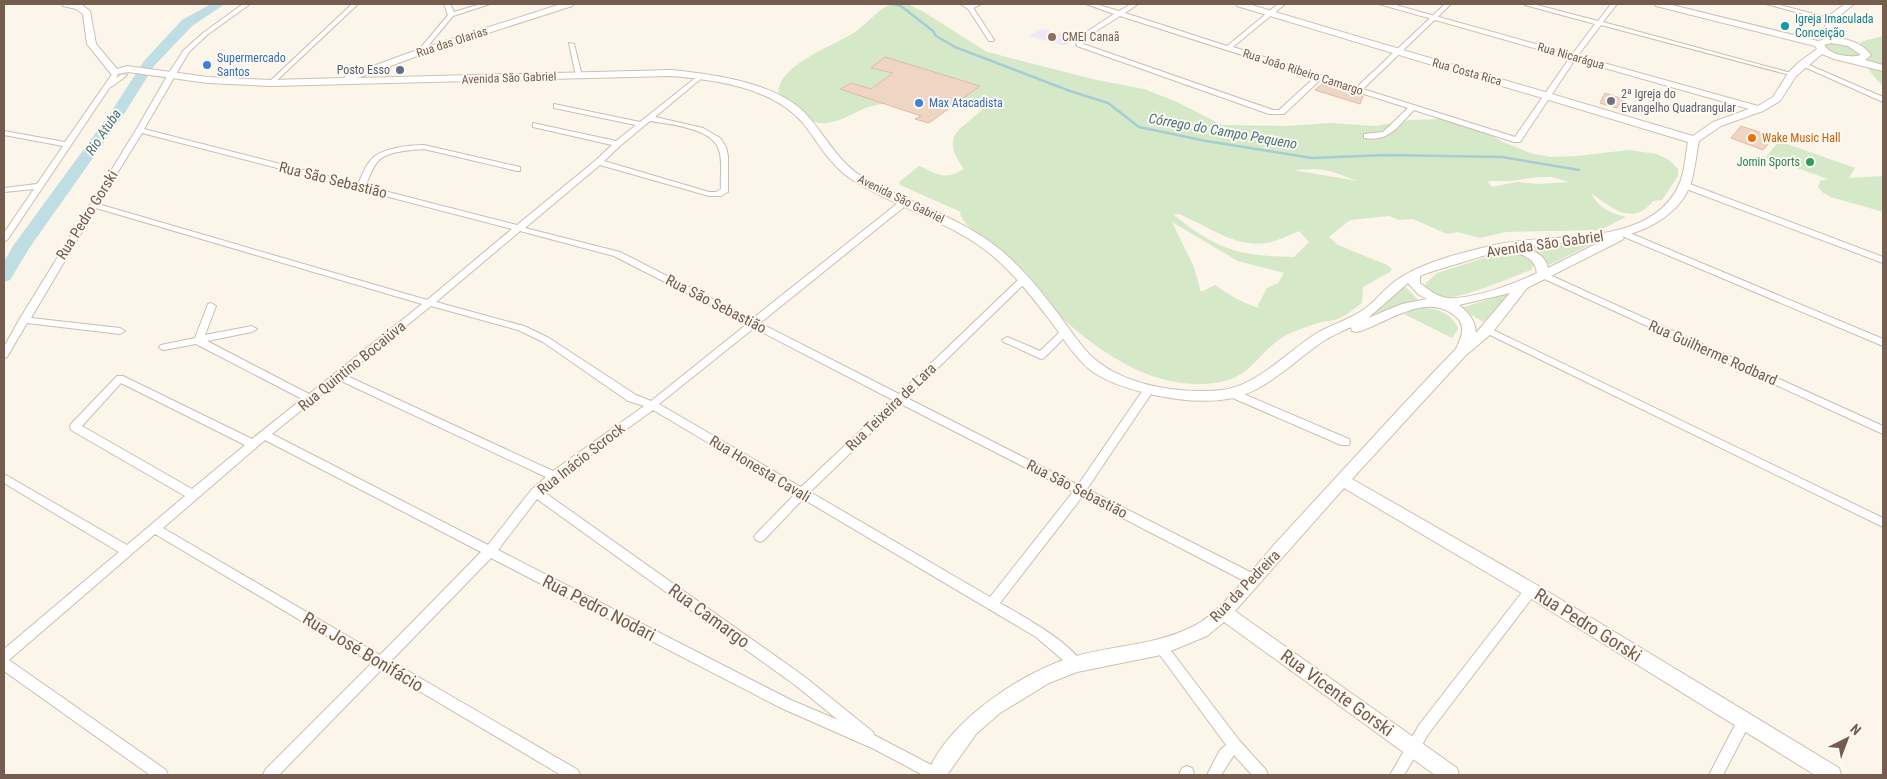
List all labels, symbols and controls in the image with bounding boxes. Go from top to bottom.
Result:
place label: Igreja Imaculada Conceição [1795,12,1874,40]
marker: Igreja Imaculada Conceição [1779,20,1791,32]
street label: Rua das Olarias [415,24,489,60]
place label: CMEI Canaã [1062,30,1120,44]
marker: CMEI Canaã [1046,31,1058,43]
street label: Rua Nicarágua [1536,40,1606,72]
street label: Rua João Ribeiro Camargo [1241,46,1365,98]
place label: Supermercado Santos [217,51,286,79]
street label: Rua Costa Rica [1431,55,1504,89]
marker: Supermercado Santos [201,59,213,71]
place label: Posto Esso [337,63,390,77]
marker: Posto Esso [394,64,406,76]
street label: Avenida São Gabriel [461,69,557,87]
place label: 2ª Igreja do Evangelho Quadrangular [1621,87,1736,115]
marker: 2ª Igreja do Evangelho Quadrangular [1605,95,1617,107]
place label: Max Atacadista [929,96,1003,110]
marker: Max Atacadista [913,97,925,109]
water label: Rio Atuba [82,106,124,158]
water label: Córrego do Campo Pequeno [1147,110,1299,152]
place label: Wake Music Hall [1762,131,1840,145]
marker: Wake Music Hall [1746,132,1758,144]
place label: Jomin Sports [1737,155,1800,169]
marker: Jomin Sports [1804,156,1816,168]
street label: Rua São Sebastião [277,158,389,202]
street label: Rua Pedro Gorski [52,167,122,263]
street label: Avenida São Gabriel [855,172,947,226]
street label: Avenida São Gabriel [1485,227,1605,261]
street label: Rua São Sebastião [663,271,769,337]
street label: Rua Quintino Bocaiúva [295,317,409,415]
street label: Rua Guilherme Rodbard [1646,317,1780,389]
street label: Rua Teixeira de Lara [842,359,940,455]
street label: Rua Inácio Scrock [534,419,628,499]
street label: Rua Honesta Cavali [706,432,814,506]
street label: Rua São Sebastião [1024,456,1130,522]
street label: Rua da Pedreira [1206,546,1284,626]
street label: Rua Pedro Nodari [539,570,659,645]
street label: Rua Camargo [665,579,754,652]
street label: Rua Pedro Gorski [1531,583,1646,666]
street label: Rua José Bonifácio [299,607,427,696]
street label: Rua Vicente Gorski [1277,645,1398,741]
north arrow [1822,714,1872,764]
text: N [1847,721,1864,738]

